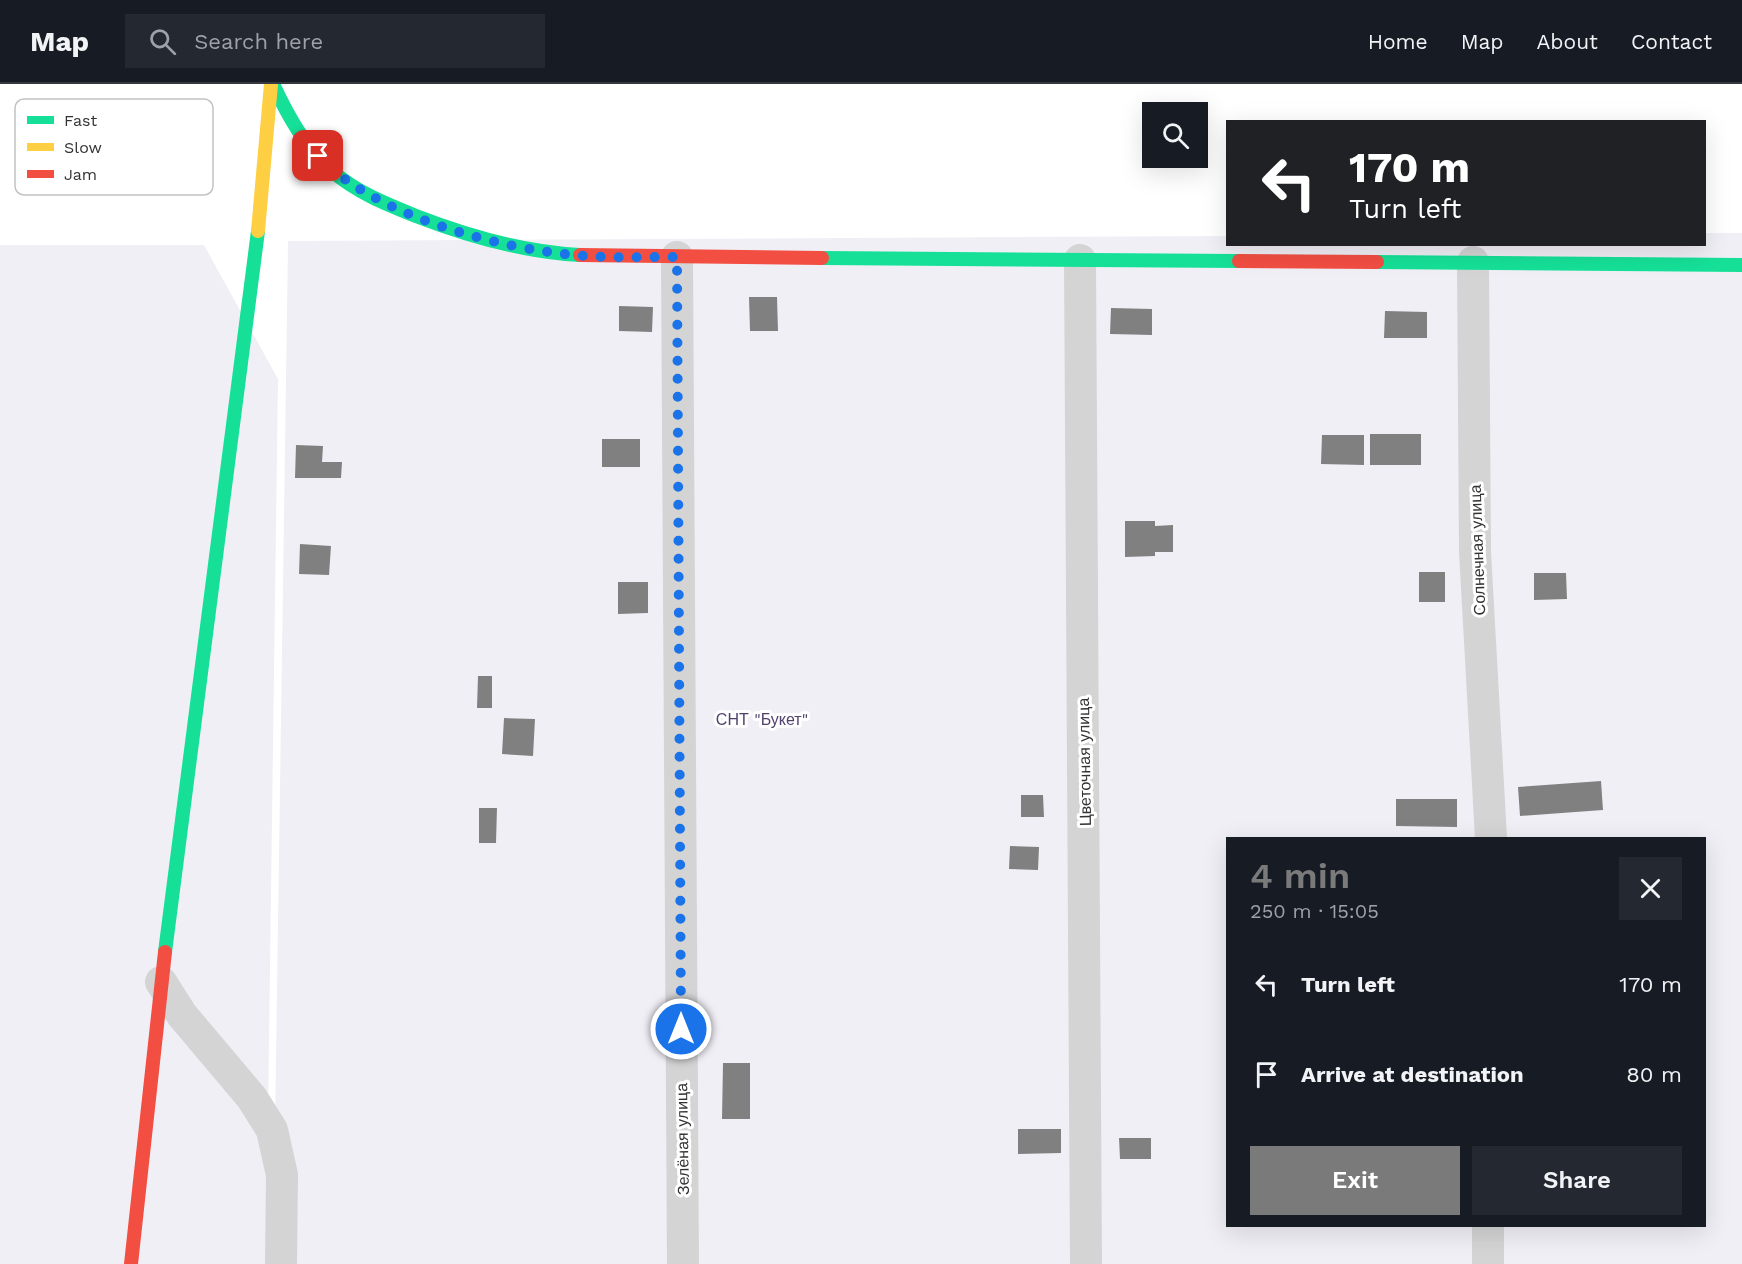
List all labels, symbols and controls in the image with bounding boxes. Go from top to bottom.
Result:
search box [125,14,545,68]
text: Map [30,25,89,58]
icon: search [146,25,179,58]
text: Search here [194,29,323,54]
text: Home [1368,29,1428,54]
text: Map [1461,29,1504,54]
text: About [1537,29,1598,54]
text: Contact [1631,29,1712,54]
legend [15,99,213,195]
map controls [1142,102,1208,168]
button: search [1142,102,1208,168]
text: Fast [64,111,97,130]
pin [292,130,343,181]
text: Slow [64,138,102,157]
icon: arrive [301,139,334,172]
text: 170 m [1349,143,1470,192]
icon: left [1250,144,1328,222]
text: Jam [64,165,97,184]
text: Turn left [1349,193,1461,225]
street label: Солнечная улица [1466,484,1489,616]
street label: Цветочная улица [1074,698,1095,826]
park label: СНТ "Букет" [716,710,808,729]
text: 4 min [1250,855,1350,897]
button: close [1619,857,1682,920]
text: 250 m · 15:05 [1250,899,1379,923]
icon: left [1250,968,1283,1001]
text: Turn left [1301,972,1395,997]
text: 170 m [1619,972,1682,997]
position arrow [649,997,713,1061]
icon: arrive [1250,1058,1283,1091]
text: Arrive at destination [1301,1062,1524,1087]
text: 80 m [1626,1062,1682,1087]
street label: Зелёная улица [672,1083,693,1195]
button: Exit [1250,1146,1460,1215]
button: Share [1472,1146,1682,1215]

